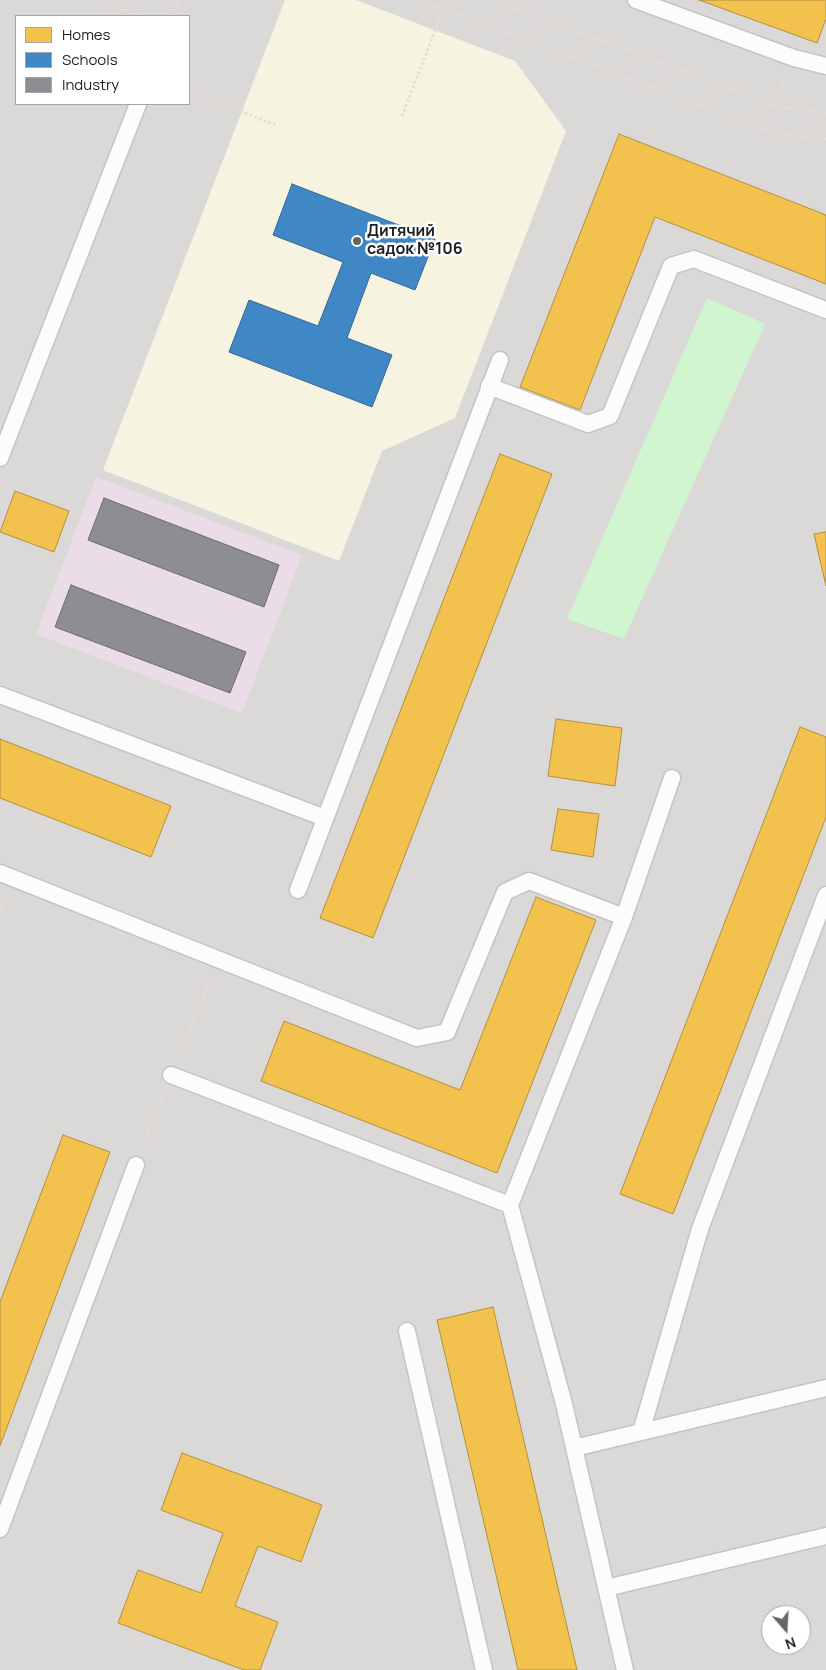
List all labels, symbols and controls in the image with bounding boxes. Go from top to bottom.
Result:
legend [15,15,190,105]
text: Homes [62,24,110,45]
text: Schools [62,49,118,70]
text: Industry [62,74,119,95]
place label: Дитячий садок №106 [367,222,463,260]
marker: Дитячий садок №106 [351,235,363,247]
north arrow [761,1605,811,1655]
text: N [783,1633,799,1654]

